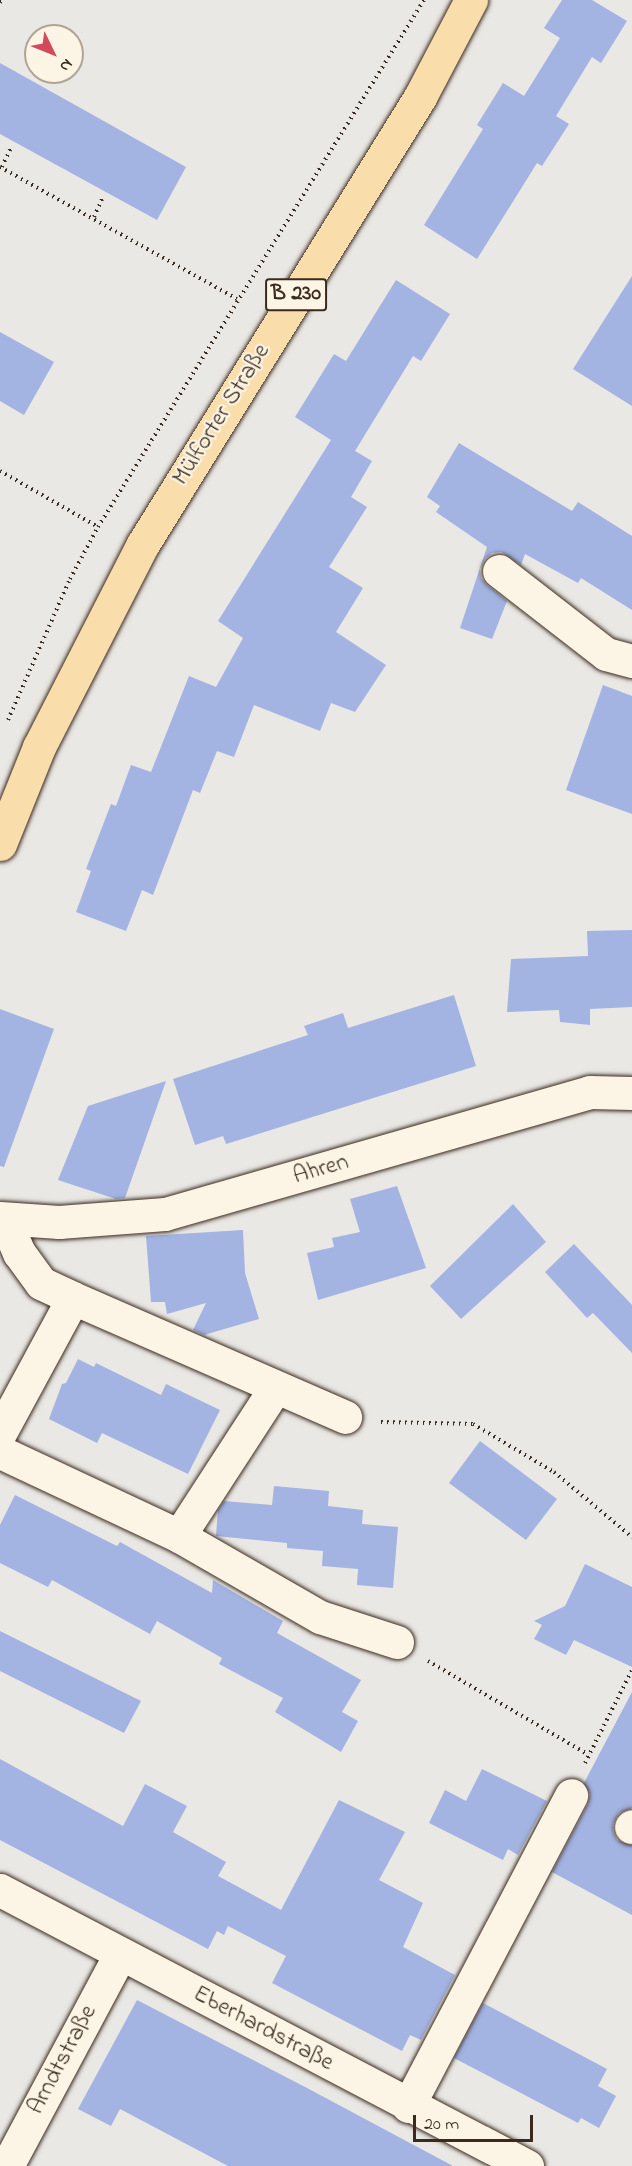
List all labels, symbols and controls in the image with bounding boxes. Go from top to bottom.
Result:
north arrow [24,24,84,84]
text: N [53,53,78,77]
road number: B 230 [264,276,328,314]
street label: Mülforter Straße [167,339,277,491]
street label: Ahren [290,1148,352,1192]
street label: Eberhardstraße [188,1980,338,2078]
street label: Arndtstraße [22,2000,104,2120]
scale bar [416,2103,536,2141]
text: 20 m [424,2112,459,2138]

